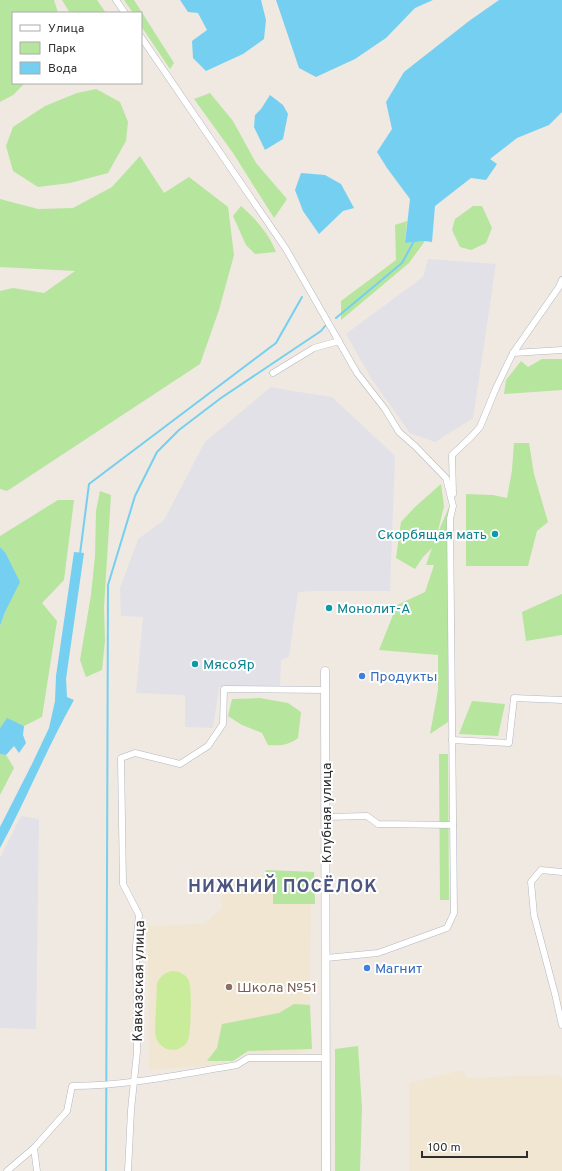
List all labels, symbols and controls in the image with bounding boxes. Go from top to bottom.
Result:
legend [12,12,142,84]
text: Улица [48,21,84,37]
text: Парк [48,41,76,57]
text: Вода [48,61,77,77]
place label: Скорбящая мать [377,527,487,544]
marker: Скорбящая мать [490,529,500,539]
place label: Монолит-А [337,601,411,618]
marker: Монолит-А [324,603,334,613]
place label: МясоЯр [203,657,255,674]
marker: МясоЯр [190,659,200,669]
place label: Продукты [370,669,437,686]
marker: Продукты [357,671,367,681]
street label: Клубная улица [319,763,336,863]
district label: НИЖНИЙ ПОСЁЛОК [188,874,378,899]
street label: Кавказская улица [130,920,149,1042]
place label: Магнит [375,961,422,978]
marker: Магнит [362,963,372,973]
place label: Школа №51 [237,980,317,997]
marker: Школа №51 [224,982,234,992]
scale bar [422,1133,527,1159]
text: 100 m [428,1140,461,1156]

